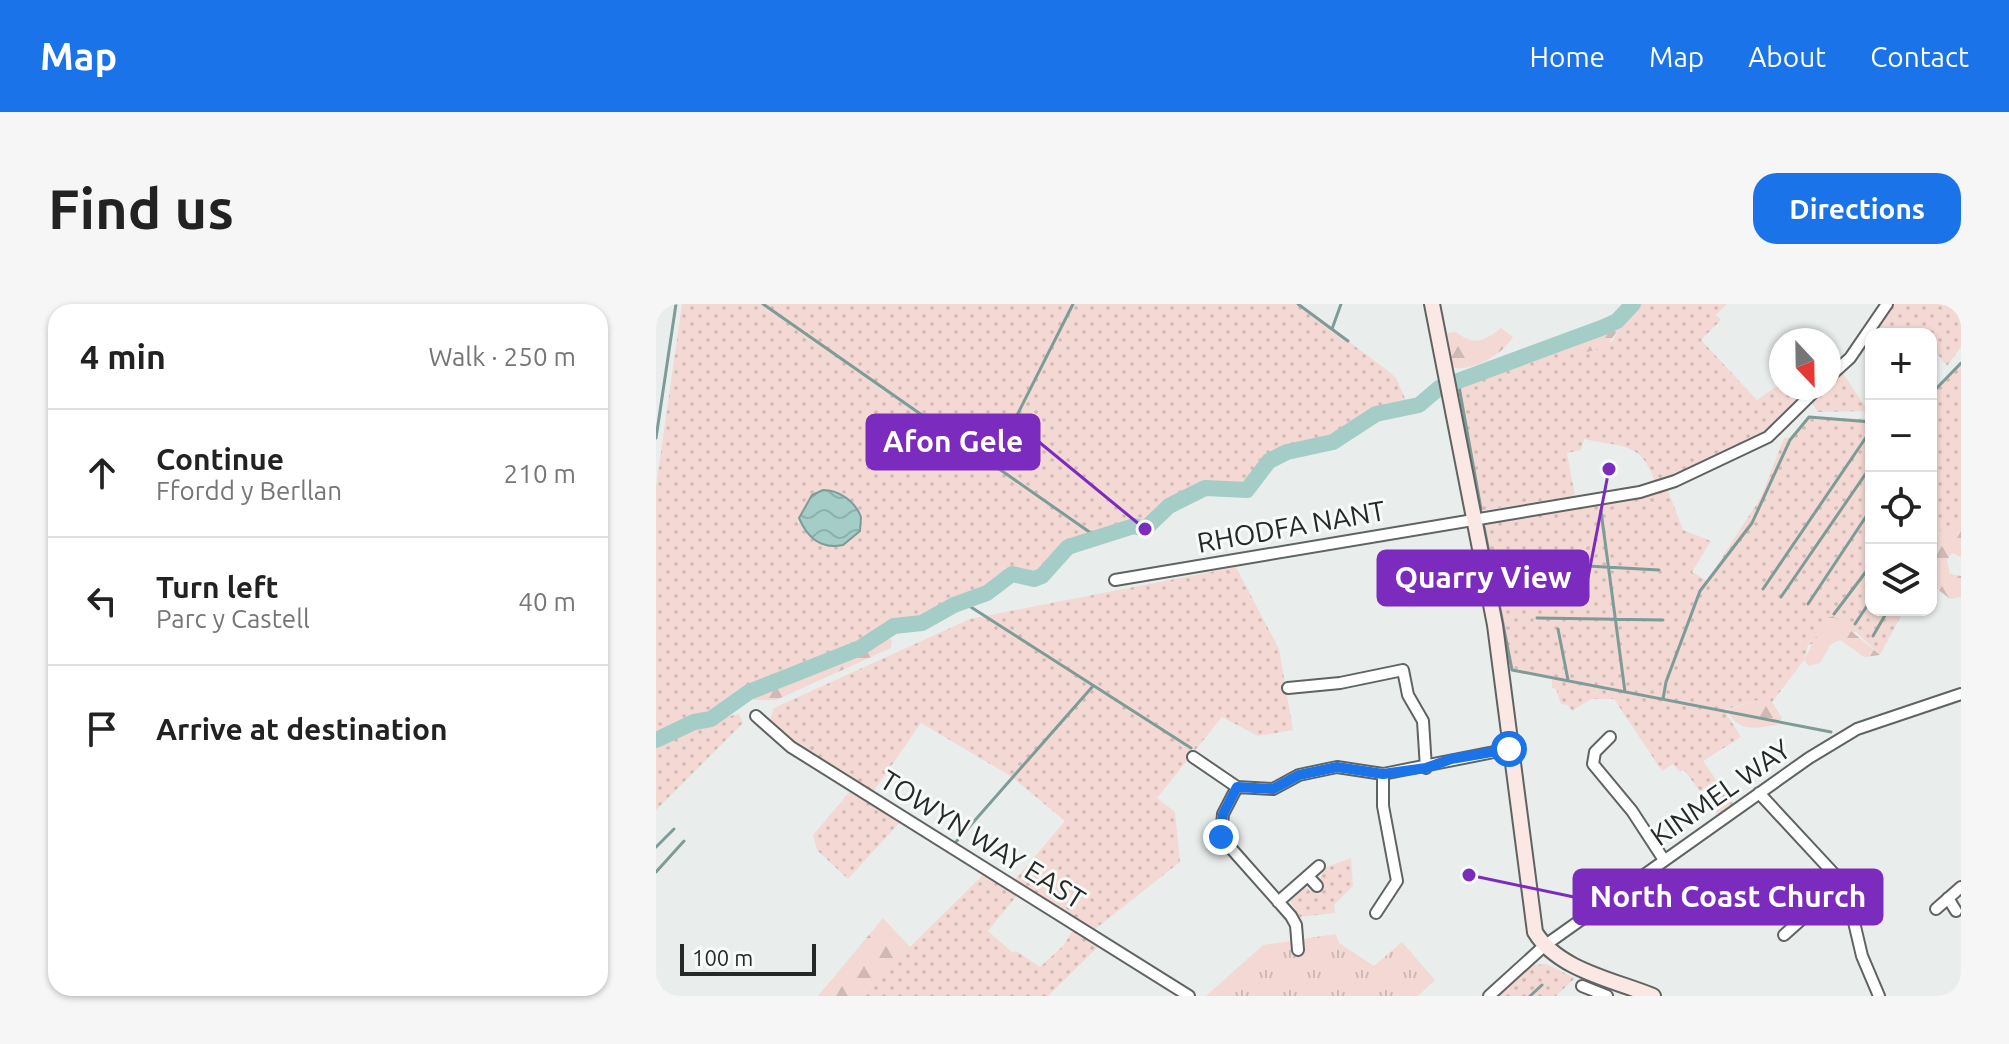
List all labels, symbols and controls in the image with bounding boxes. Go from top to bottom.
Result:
text: Map [40,35,117,77]
text: Home [1530,41,1605,72]
text: Map [1649,41,1704,72]
text: About [1748,41,1826,72]
text: Contact [1870,41,1969,72]
button: Directions [1753,173,1961,244]
text: Find us [48,177,234,240]
north arrow [1769,328,1841,400]
map controls [1865,328,1937,616]
button: + [1865,328,1937,400]
text: 4 min [80,337,166,375]
text: Walk · 250 m [428,342,576,371]
button: − [1865,400,1937,472]
callout: Afon Gele [867,415,1039,469]
text: Afon Gele [883,424,1023,458]
text: Continue [156,442,284,476]
icon: ahead [80,451,124,495]
text: 210 m [504,459,576,488]
button: locate [1865,472,1937,544]
text: Ffordd y Berllan [156,476,342,505]
street label: RHODFA NANT [1194,494,1388,558]
button: layers [1865,544,1937,616]
callout: Quarry View [1378,551,1588,605]
text: Quarry View [1394,560,1572,594]
text: Turn left [156,570,278,604]
icon: left [80,579,124,623]
text: 40 m [518,587,576,616]
text: Parc y Castell [156,604,310,633]
icon: arrive [80,707,124,751]
text: Arrive at destination [156,712,448,746]
route start [1491,731,1527,767]
street label: KINMEL WAY [1644,733,1796,851]
street label: TOWYN WAY EAST [875,763,1091,915]
route end [1203,819,1239,855]
callout: North Coast Church [1574,870,1882,924]
text: North Coast Church [1590,879,1866,913]
scale bar [680,940,816,976]
text: 100 m [692,945,753,970]

